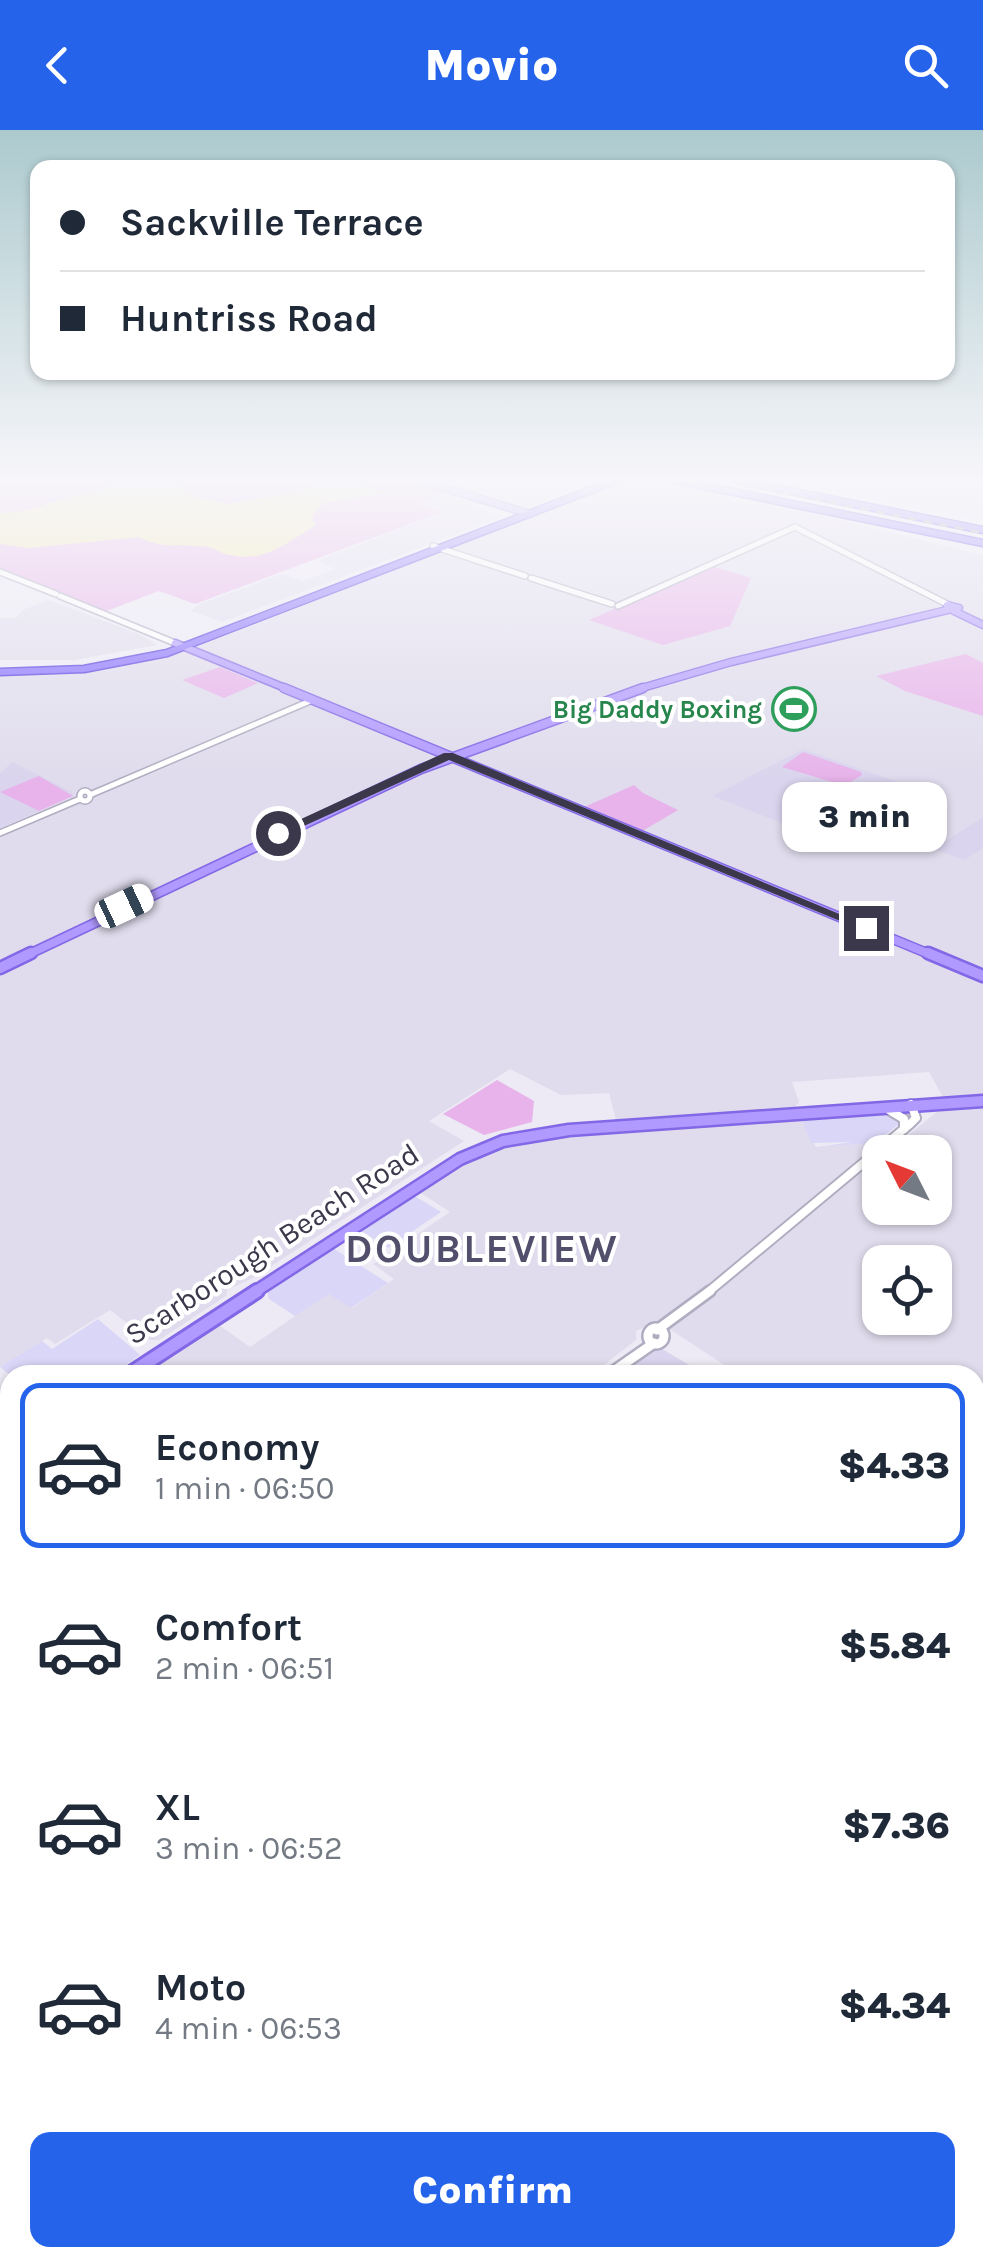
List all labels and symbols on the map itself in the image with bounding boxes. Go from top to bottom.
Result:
sports icon: Big Daddy Boxing [771,686,817,732]
place label: Big Daddy Boxing [553,695,762,724]
callout: 3 min [784,783,948,853]
route start [256,811,301,856]
car [90,880,158,932]
route end [844,906,889,951]
street label: Scarborough Beach Road [118,1135,426,1353]
north arrow [862,1135,952,1225]
district label: DOUBLEVIEW [345,1225,619,1272]

